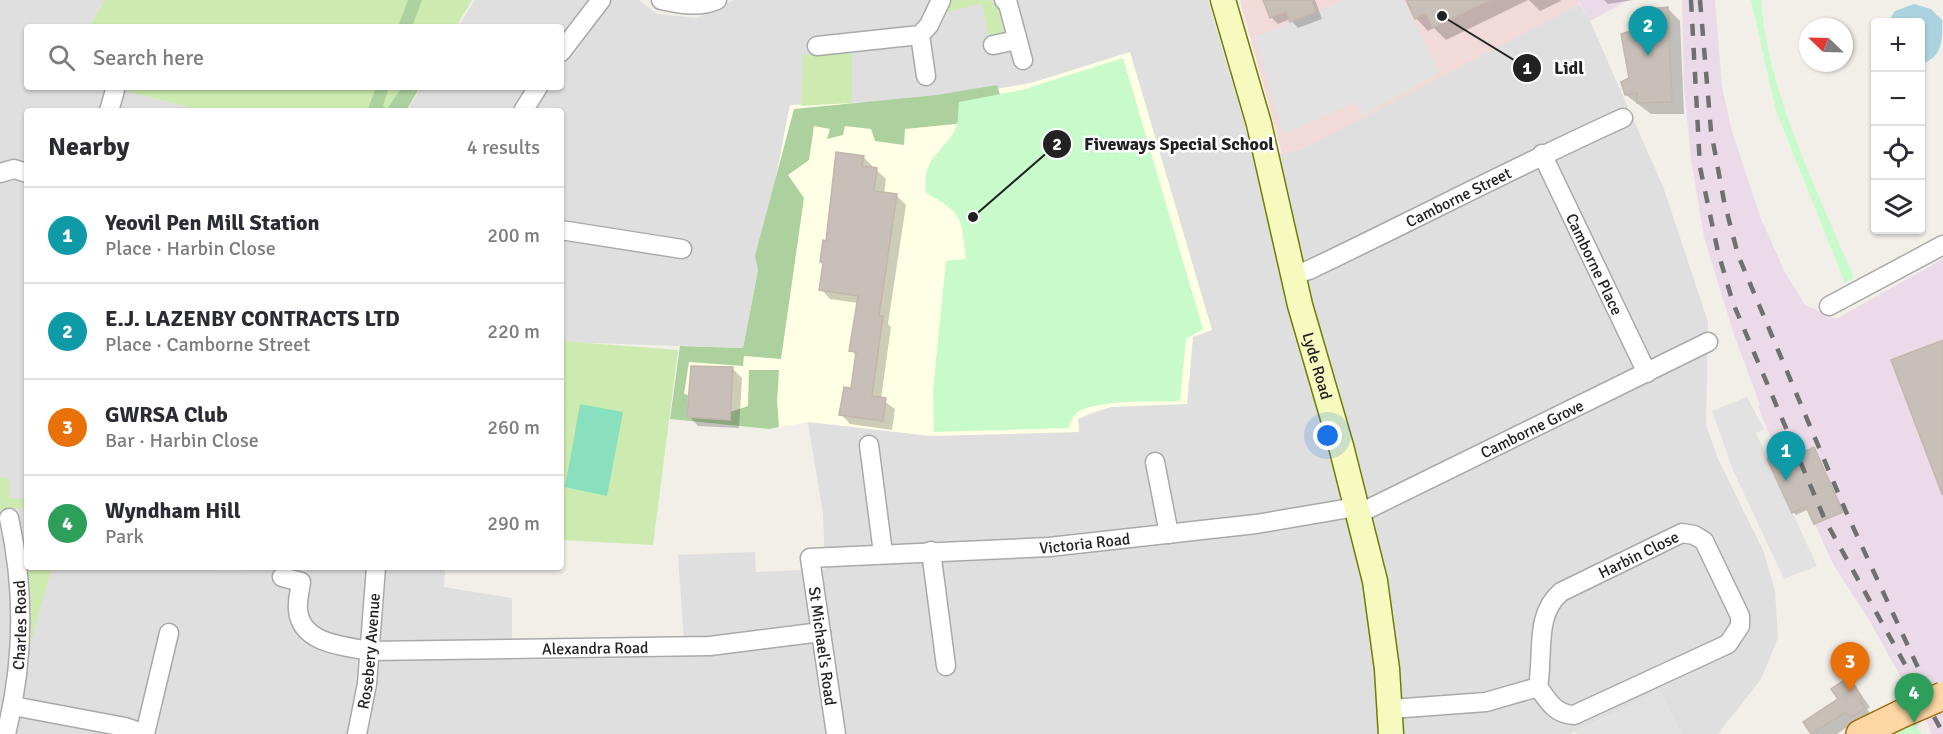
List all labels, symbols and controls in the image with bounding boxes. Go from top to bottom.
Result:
pin: 2 [1628,7,1668,56]
north arrow [1799,18,1853,72]
map controls [1871,18,1925,234]
button: + [1871,18,1925,72]
search box [24,24,564,90]
icon: search [45,41,78,74]
text: Search here [93,44,204,71]
callout: Lidl [1512,50,1596,86]
text: 1 [1522,57,1532,79]
text: Lidl [1554,57,1584,79]
button: − [1871,72,1925,126]
callout: Fiveways Special School [1042,126,1286,162]
button: locate [1871,126,1925,180]
text: Nearby [48,131,129,163]
text: 2 [1052,133,1062,155]
text: Fiveways Special School [1084,133,1274,155]
text: 4 results [467,135,540,160]
street label: Camborne Street [1403,163,1515,232]
button: layers [1871,180,1925,234]
text: Yeovil Pen Mill Station [105,209,320,236]
street label: Camborne Place [1561,210,1627,319]
text: 1 [62,223,73,248]
text: 200 m [487,223,540,248]
text: Place · Harbin Close [105,236,276,261]
text: E.J. LAZENBY CONTRACTS LTD [105,305,400,332]
text: 2 [62,319,73,344]
text: 220 m [487,319,540,344]
street label: Lyde Road [1297,330,1336,402]
text: Place · Camborne Street [105,332,310,357]
street label: Camborne Grove [1477,396,1587,463]
text: GWRSA Club [105,401,228,428]
text: 3 [62,415,73,440]
text: 260 m [487,415,540,440]
your location [1313,421,1342,450]
text: Bar · Harbin Close [105,428,259,453]
pin: 1 [1766,432,1806,481]
text: Wyndham Hill [105,497,241,524]
text: 4 [62,511,73,536]
text: 290 m [487,511,540,536]
text: Park [105,524,143,549]
street label: Harbin Close [1595,527,1682,583]
street label: Victoria Road [1039,529,1131,558]
street label: Charles Road [9,579,31,671]
street label: St Michael's Road [804,585,840,707]
street label: Rosebery Avenue [353,592,385,711]
street label: Alexandra Road [542,638,649,659]
pin: 3 [1830,642,1870,692]
pin: 4 [1894,674,1934,723]

